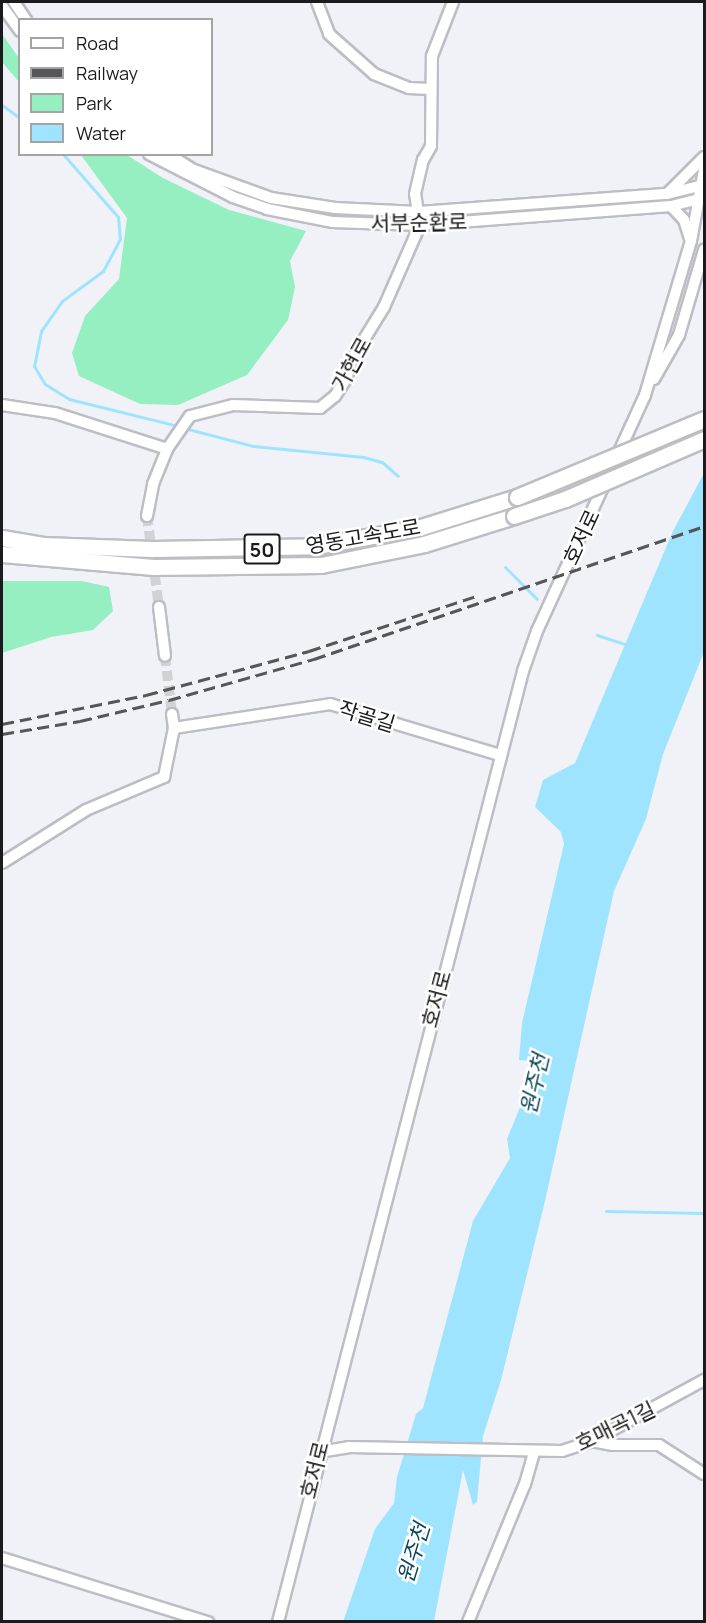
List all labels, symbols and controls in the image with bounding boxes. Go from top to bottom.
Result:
legend [18,18,213,156]
text: Road [76,31,119,55]
text: Railway [76,61,138,85]
text: Park [76,91,112,115]
text: Water [76,121,126,145]
street label: 서부순환로 [370,209,468,235]
street label: 가현로 [326,333,376,395]
street label: 호저로 [557,505,605,569]
street label: 영동고속도로 [304,514,422,558]
road number: 50 [242,532,282,566]
street label: 작골길 [336,695,398,737]
street label: 호저로 [416,968,456,1030]
water label: 원주천 [515,1051,555,1117]
street label: 호매곡1길 [571,1396,659,1456]
street label: 호저로 [295,1439,333,1501]
water label: 원주천 [393,1520,435,1586]

